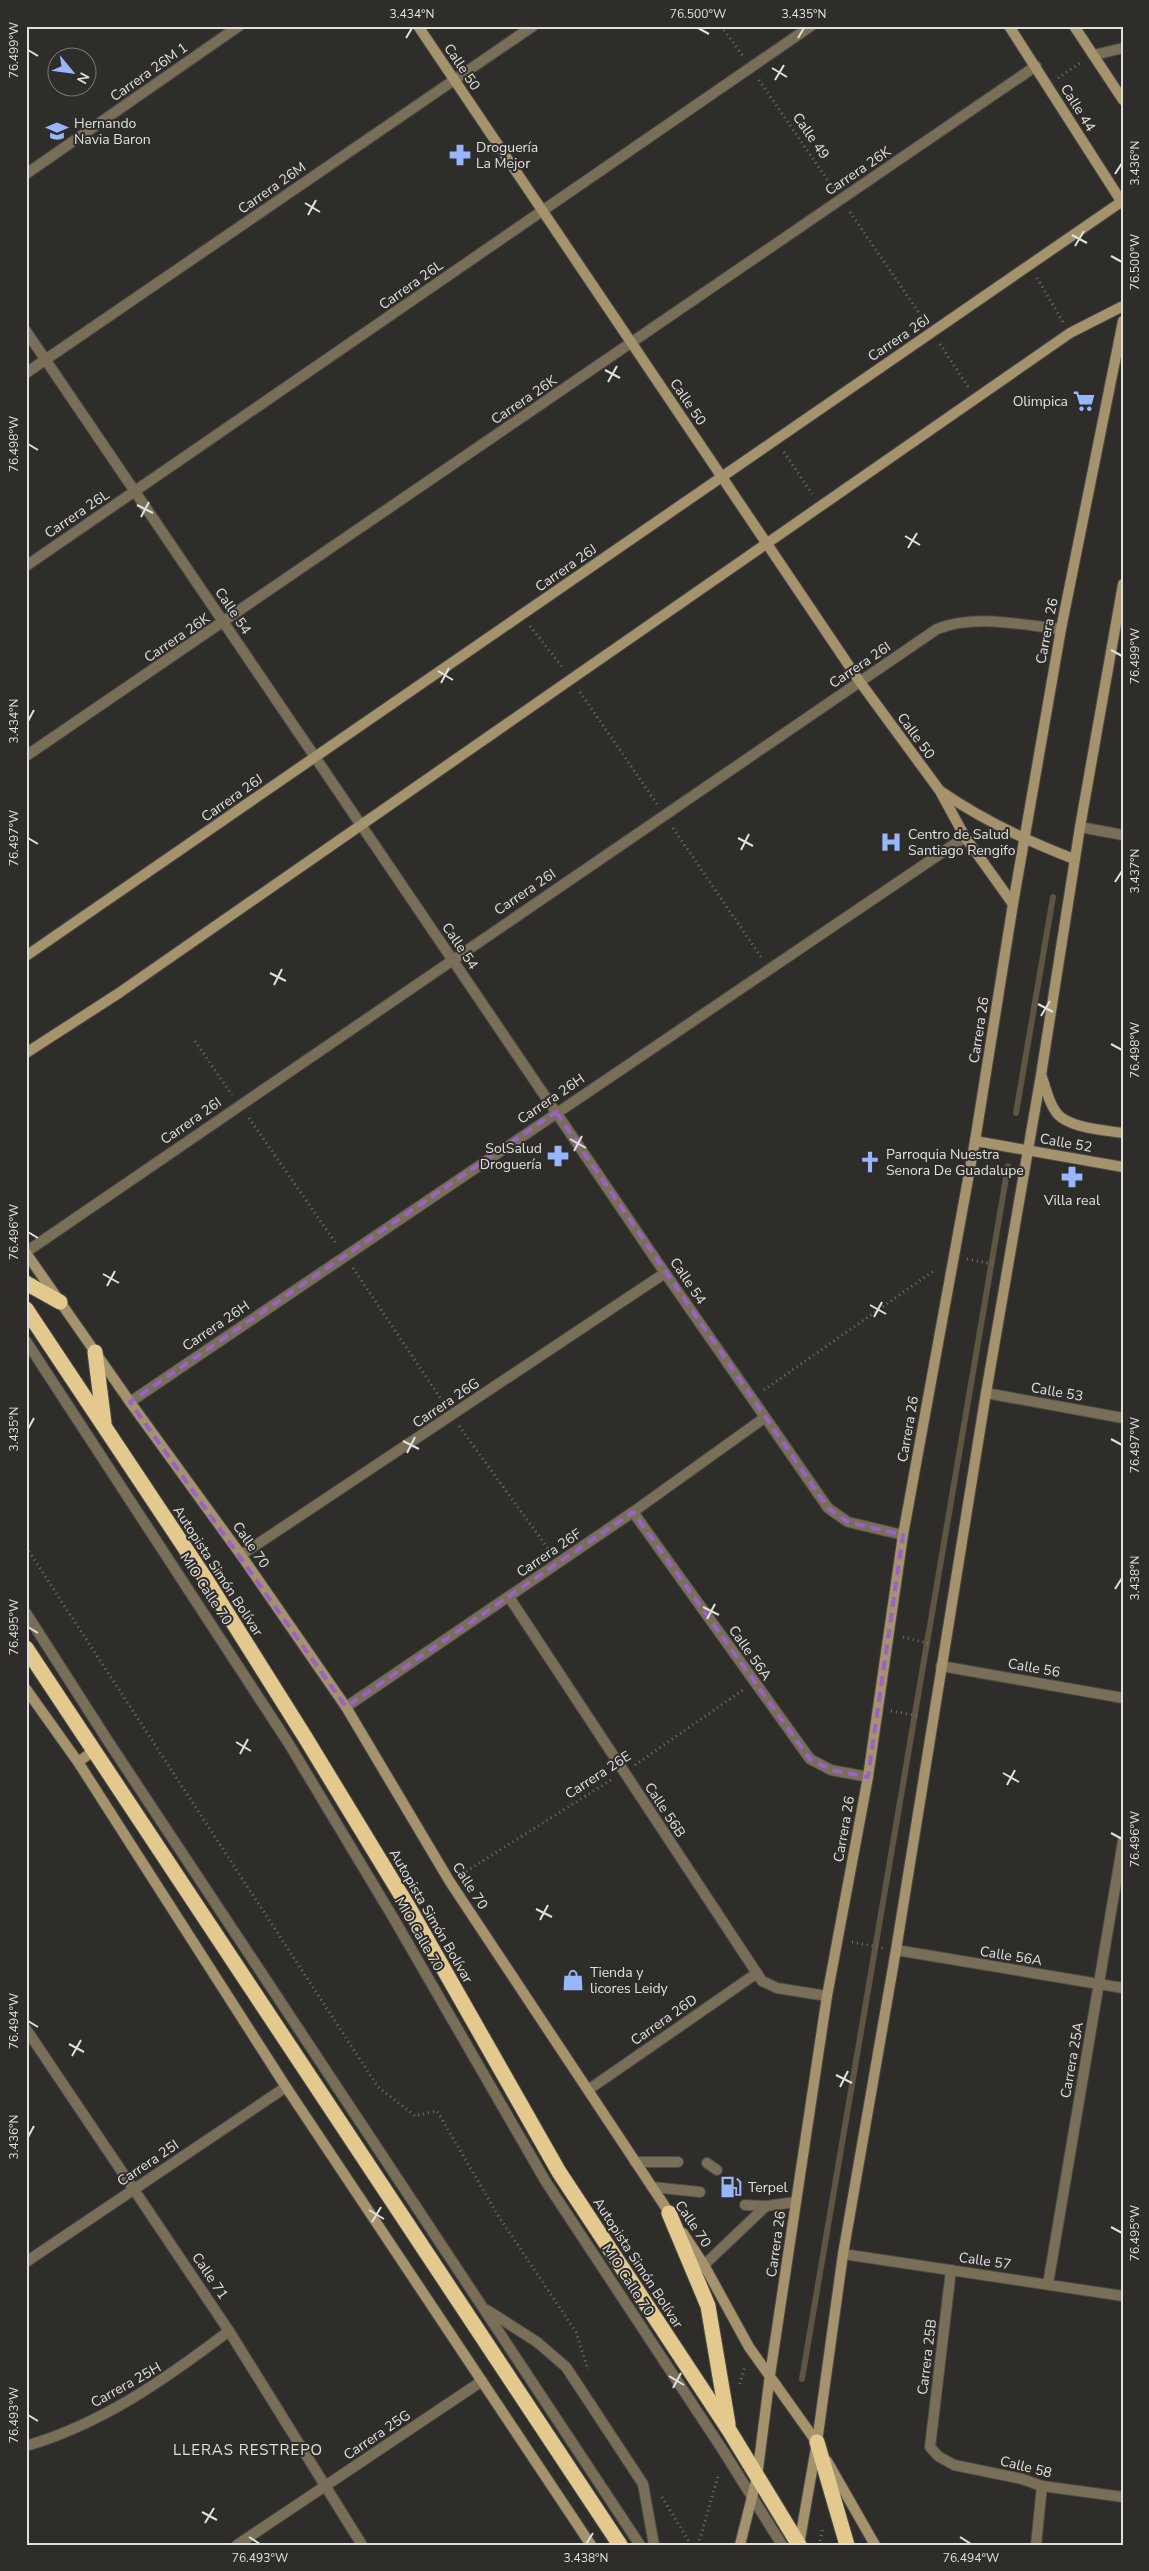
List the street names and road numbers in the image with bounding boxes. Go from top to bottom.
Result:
street label: Carrera 26M 1 [106,38,192,106]
street label: Calle 50 [439,40,485,94]
street label: Calle 44 [1056,81,1100,135]
street label: Calle 49 [788,109,834,163]
street label: Carrera 26K [821,142,895,200]
street label: Carrera 26M [234,158,310,218]
street label: Carrera 26L [375,256,447,314]
street label: Carrera 26J [864,310,934,366]
street label: Carrera 26K [487,371,561,429]
street label: Calle 50 [665,375,711,429]
street label: Carrera 26L [41,485,113,543]
street label: Carrera 26J [531,540,601,596]
street label: Calle 54 [210,584,256,638]
street label: Carrera 26 [1031,596,1063,666]
street label: Carrera 26K [140,609,214,667]
street label: Carrera 26I [826,637,894,693]
street label: Calle 50 [893,709,939,763]
street label: Carrera 26J [197,770,267,826]
street label: Carrera 26I [491,864,559,920]
street label: Calle 54 [437,919,483,973]
street label: Carrera 26 [964,996,994,1064]
street label: Carrera 26H [514,1069,588,1129]
street label: Carrera 26I [157,1093,225,1149]
street label: Calle 52 [1038,1129,1094,1157]
street label: Calle 54 [665,1254,711,1308]
street label: Carrera 26H [179,1296,253,1356]
street label: Carrera 26G [409,1374,483,1432]
street label: Calle 53 [1029,1378,1085,1406]
street label: Carrera 26 [893,1394,923,1464]
street label: Autopista Simón Bolívar [169,1502,267,1640]
street label: Calle 70 [228,1518,274,1572]
street label: Carrera 26F [513,1524,585,1582]
street label: MIO Calle 70 [176,1549,236,1629]
street label: Calle 56A [724,1622,776,1684]
street label: Calle 56 [1006,1654,1062,1682]
street label: Carrera 26E [561,1747,635,1803]
street label: Calle 56B [640,1779,690,1841]
street label: Carrera 26 [829,1794,859,1864]
street label: Autopista Simón Bolívar [385,1845,477,1987]
street label: Calle 70 [448,1859,492,1913]
street label: MIO Calle 70 [390,1893,448,1975]
street label: Calle 56A [978,1942,1044,1970]
street label: Carrera 26D [627,1990,701,2050]
street label: Carrera 25A [1056,2020,1088,2100]
street label: Carrera 25I [114,2135,182,2191]
street label: Autopista Simón Bolívar [589,2194,687,2332]
street label: Calle 70 [670,2197,716,2251]
street label: Carrera 26 [762,2210,790,2278]
street label: MIO Calle 70 [598,2240,658,2320]
street label: Calle 57 [958,2248,1012,2274]
street label: Calle 71 [187,2249,233,2303]
street label: Carrera 25B [913,2318,941,2396]
street label: Carrera 25H [88,2358,164,2412]
street label: Carrera 25G [340,2406,414,2464]
street label: Calle 58 [998,2451,1054,2483]

